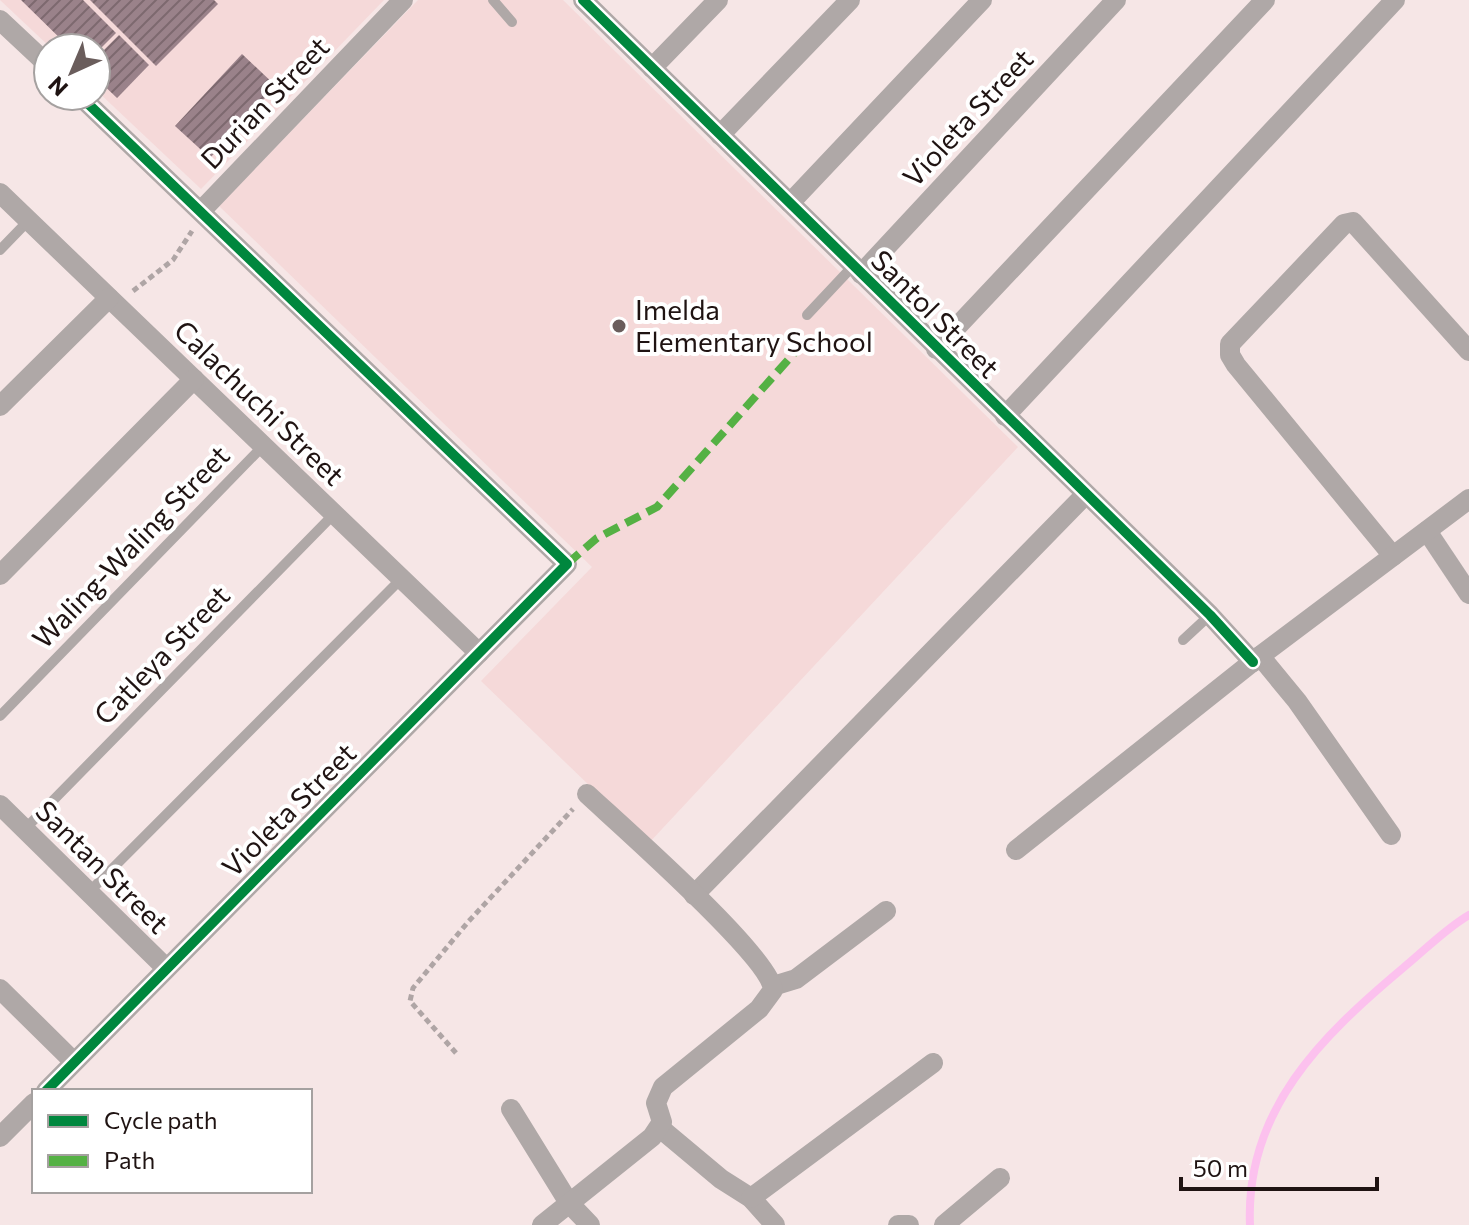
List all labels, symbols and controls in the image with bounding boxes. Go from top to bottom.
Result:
street label: Durian Street [193,29,336,175]
north arrow [32,32,112,112]
street label: Violeta Street [895,42,1040,193]
text: N [42,71,73,102]
street label: Santol Street [865,242,1007,384]
place label: Imelda Elementary School [635,292,873,358]
street label: Calachuchi Street [168,313,352,492]
marker: Imelda Elementary School [610,317,628,335]
street label: Waling-Waling Street [25,438,236,655]
street label: Catleya Street [86,578,236,731]
street label: Violeta Street [214,735,362,883]
street label: Santan Street [29,793,176,940]
legend [32,1089,312,1193]
text: Cycle path [104,1105,218,1134]
scale bar [1181,1141,1377,1191]
text: Path [104,1145,155,1174]
text: 50 m [1193,1153,1248,1182]

